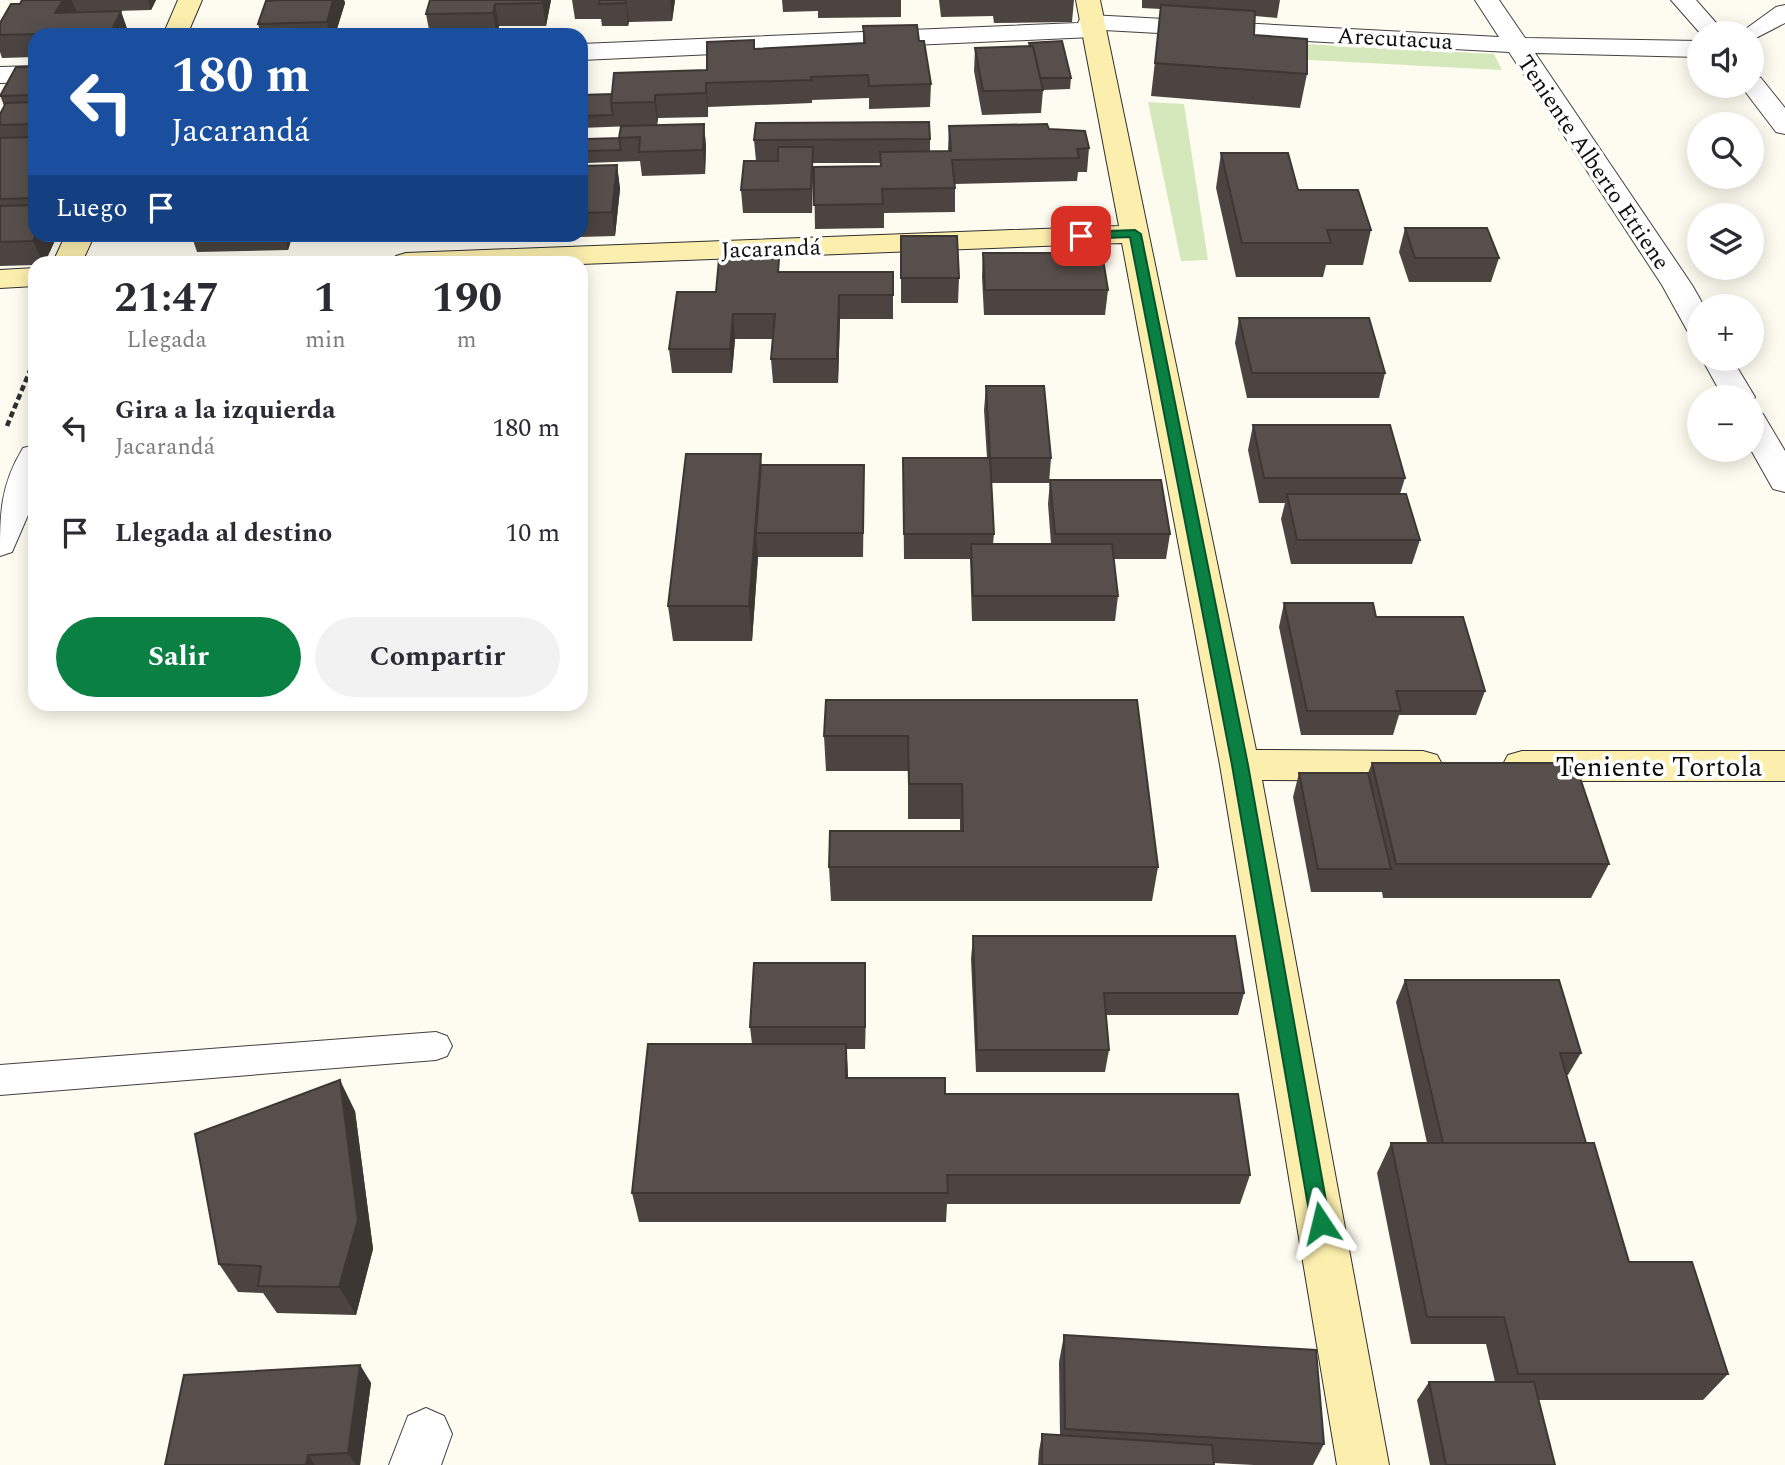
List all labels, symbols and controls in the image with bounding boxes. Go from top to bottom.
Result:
street label: Arecutacua [1336,19,1454,60]
map controls [1687,21,1764,462]
button: sound [1687,21,1764,98]
text: 180 m [171,39,310,114]
street label: Teniente Alberto Ettiene [1508,48,1678,277]
icon: left [56,56,147,147]
text: Jacarandá [171,107,310,156]
button: search [1687,112,1764,189]
text: Luego [56,188,128,228]
icon: arrive [142,189,180,227]
button: layers [1687,203,1764,280]
pin [1051,206,1111,266]
icon: arrive [1062,217,1100,255]
street label: Jacarandá [721,230,822,269]
text: 21:47 [114,267,219,330]
text: 1 [314,267,337,330]
text: 190 [431,267,502,330]
button: + [1687,294,1764,371]
text: Llegada [127,323,207,358]
text: min [305,323,346,358]
text: m [457,323,477,358]
button: − [1687,385,1764,462]
text: Gira a la izquierda [115,390,336,430]
text: 180 m [492,408,560,448]
icon: left [56,409,94,447]
text: Jacarandá [115,430,215,465]
text: Llegada al destino [115,513,332,553]
text: 10 m [505,513,560,553]
icon: arrive [56,514,94,552]
button: Salir [56,617,301,697]
button: Compartir [315,617,560,697]
street label: Teniente Tortola [1556,746,1763,789]
position arrow [1284,1186,1358,1260]

